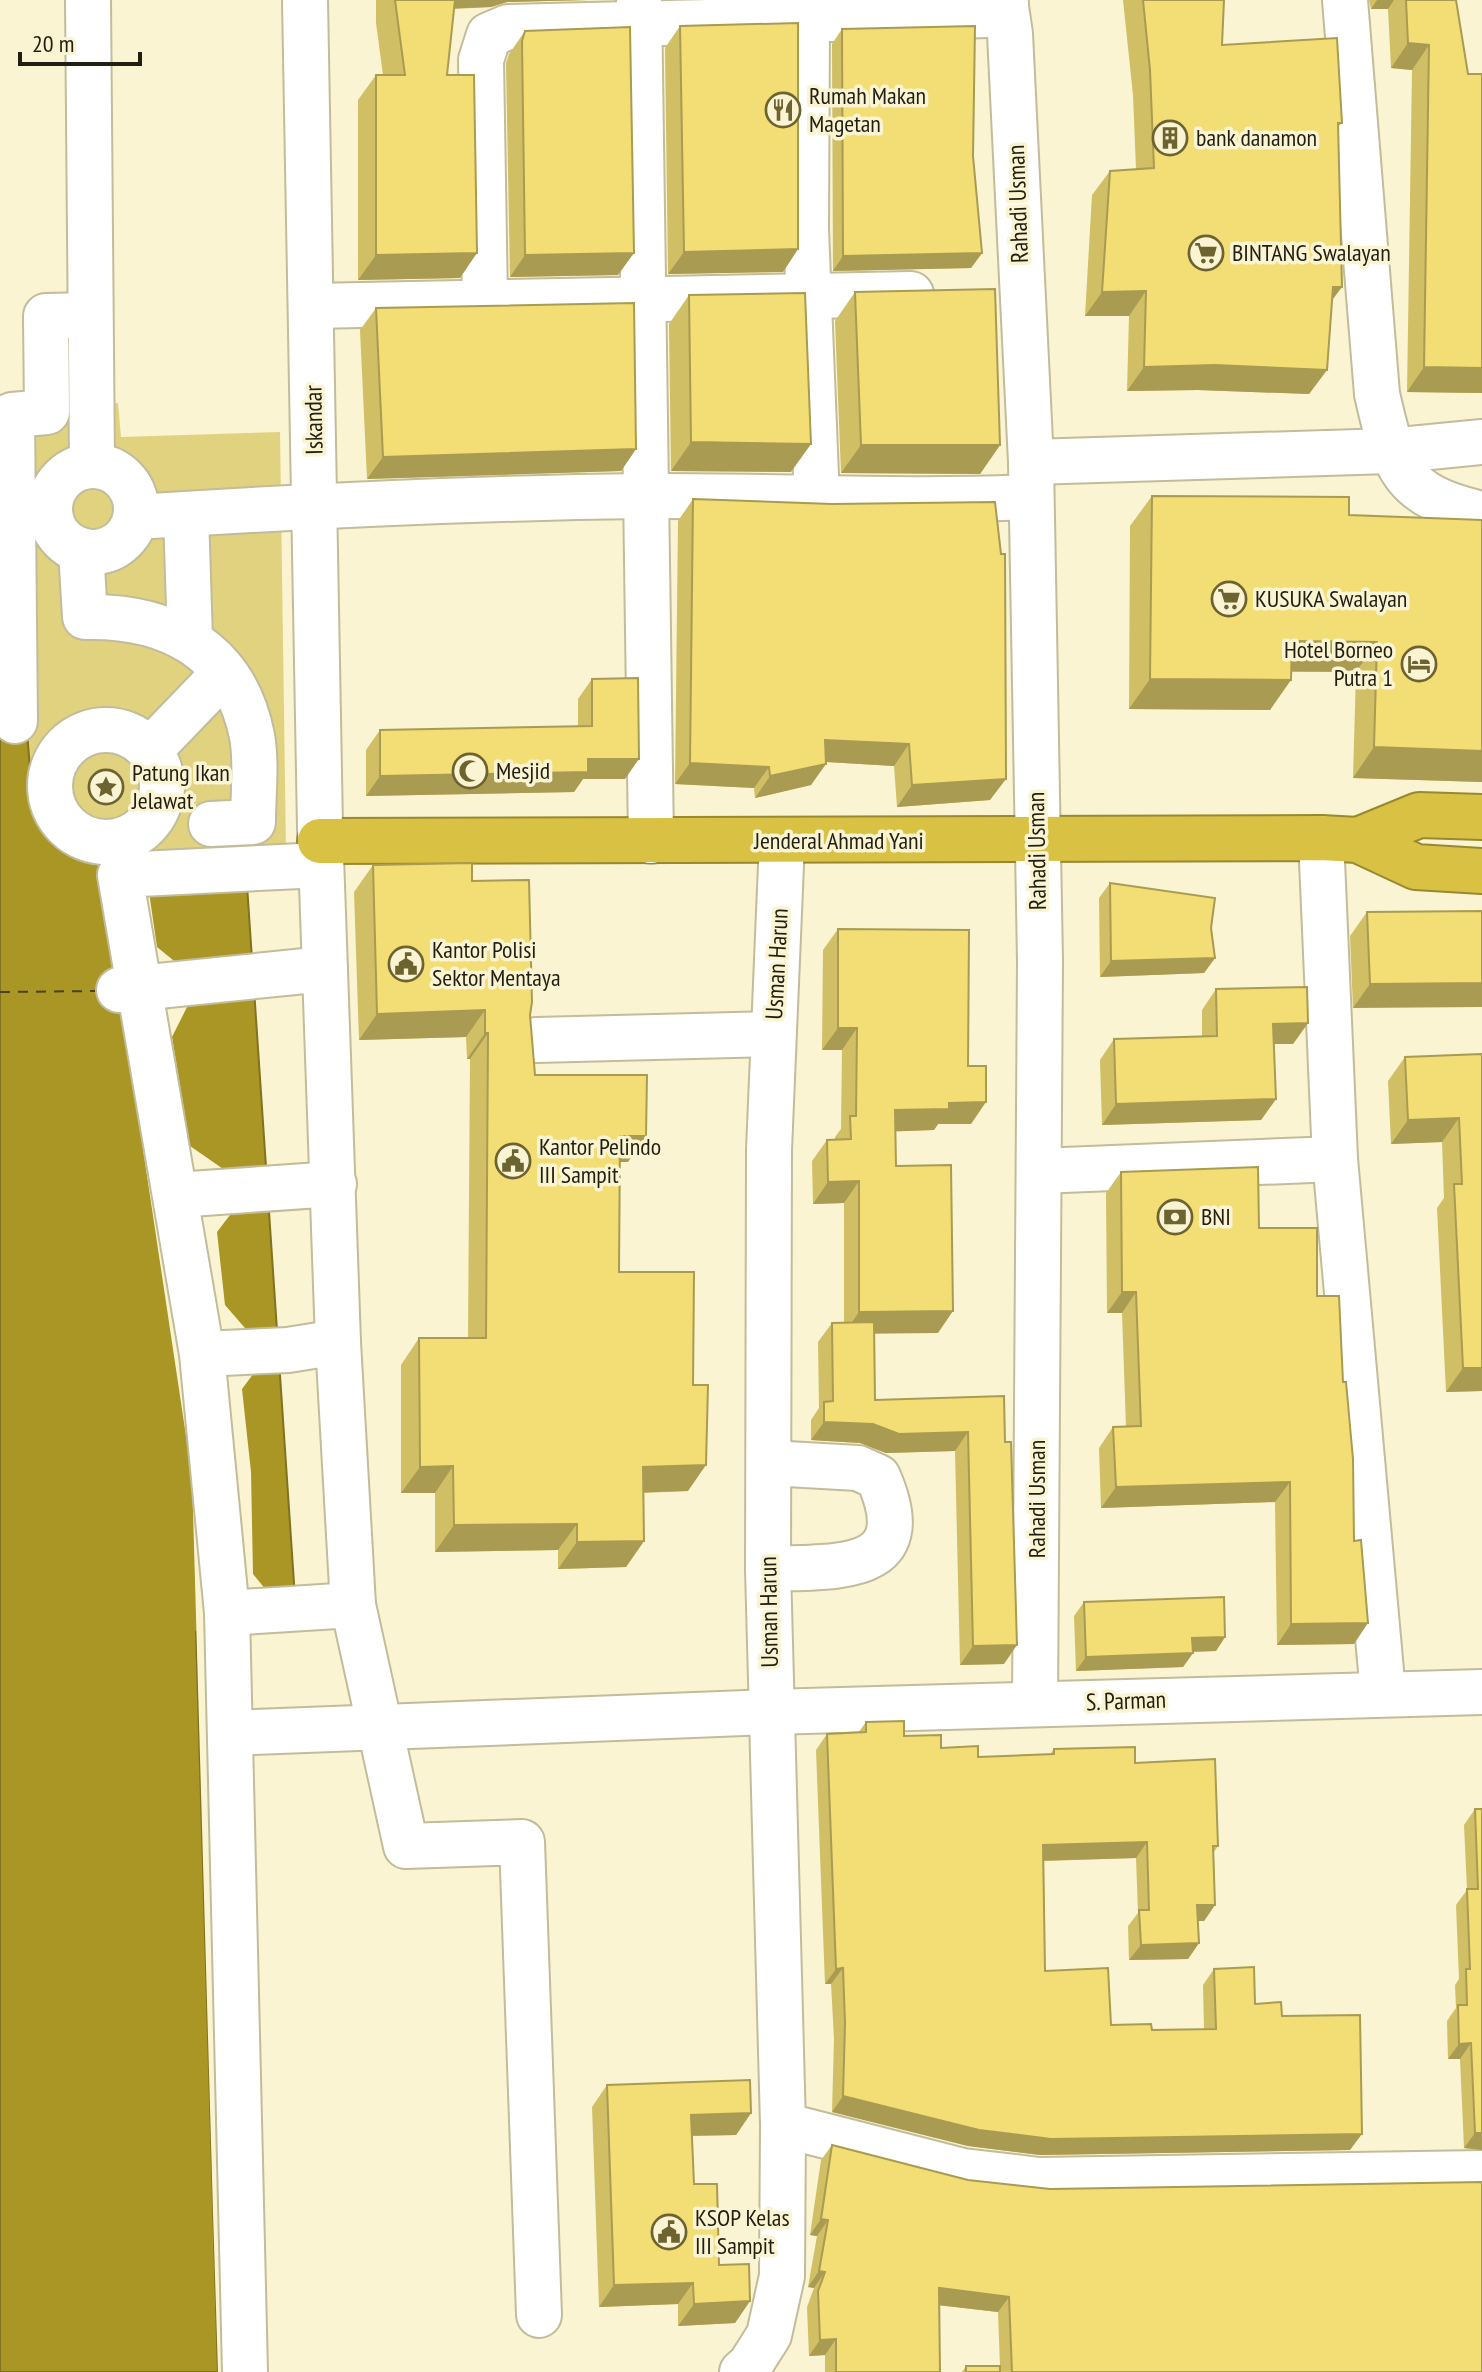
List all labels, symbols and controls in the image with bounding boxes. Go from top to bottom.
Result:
scale bar [20,16,140,66]
text: 20 m [32,28,74,59]
place label: Rumah Makan Magetan [809,80,926,139]
restaurant icon: Rumah Makan Magetan [764,91,802,129]
building icon: bank danamon [1151,119,1189,157]
place label: bank danamon [1196,122,1317,153]
street label: Rahadi Usman [1000,144,1035,264]
supermarket icon: BINTANG Swalayan [1187,234,1225,272]
place label: BINTANG Swalayan [1232,237,1391,268]
street label: Iskandar [297,384,330,455]
supermarket icon: KUSUKA Swalayan [1210,580,1248,618]
place label: KUSUKA Swalayan [1255,583,1407,614]
place label: Hotel Borneo Putra 1 [1284,634,1393,693]
hotel icon: Hotel Borneo Putra 1 [1400,645,1438,683]
mosque icon: Mesjid [451,752,489,790]
place label: Mesjid [496,755,550,786]
place label: Patung Ikan Jelawat [131,757,230,816]
place icon: Patung Ikan Jelawat [87,768,125,806]
street label: Rahadi Usman [1020,792,1053,910]
street label: Jenderal Ahmad Yani [753,825,924,856]
street label: Usman Harun [758,908,795,1020]
place label: Kantor Polisi Sektor Mentaya [432,934,561,993]
public building icon: Kantor Polisi Sektor Mentaya [387,945,425,983]
place label: Kantor Pelindo III Sampit [539,1131,661,1190]
public building icon: Kantor Pelindo III Sampit [494,1142,532,1180]
bank icon: BNI [1156,1198,1194,1236]
place label: BNI [1201,1201,1231,1232]
street label: Rahadi Usman [1021,1440,1052,1558]
street label: Usman Harun [752,1556,785,1668]
street label: S. Parman [1085,1684,1167,1717]
place label: KSOP Kelas III Sampit [695,2202,790,2261]
public building icon: KSOP Kelas III Sampit [650,2213,688,2251]

